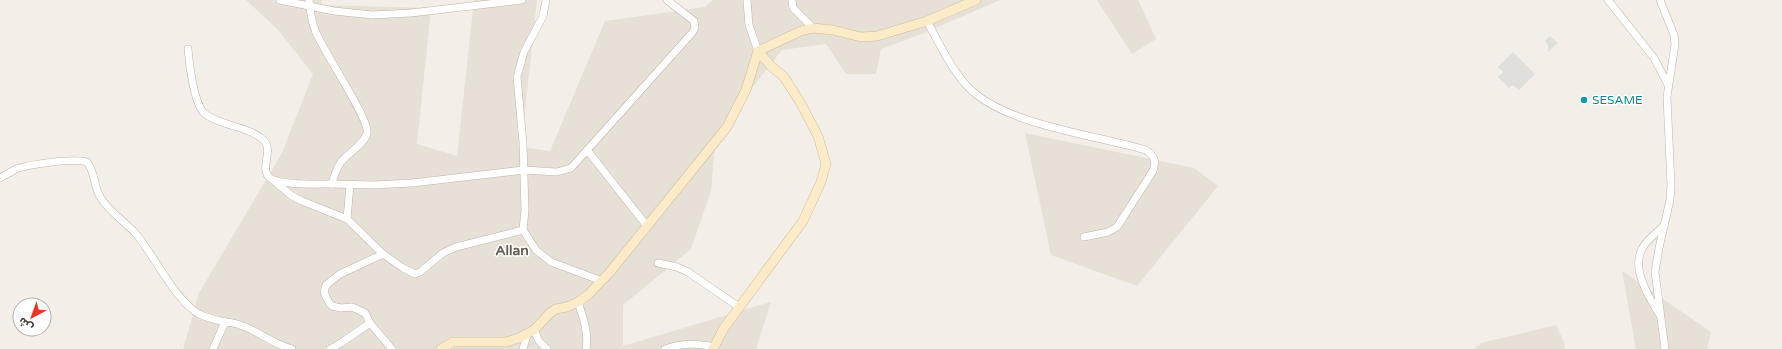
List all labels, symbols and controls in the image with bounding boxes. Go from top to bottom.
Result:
place label: SESAME [1592,93,1643,107]
marker: SESAME [1579,95,1589,105]
district label: Allan [495,242,529,259]
north arrow [12,297,52,337]
text: ش [16,314,36,334]

